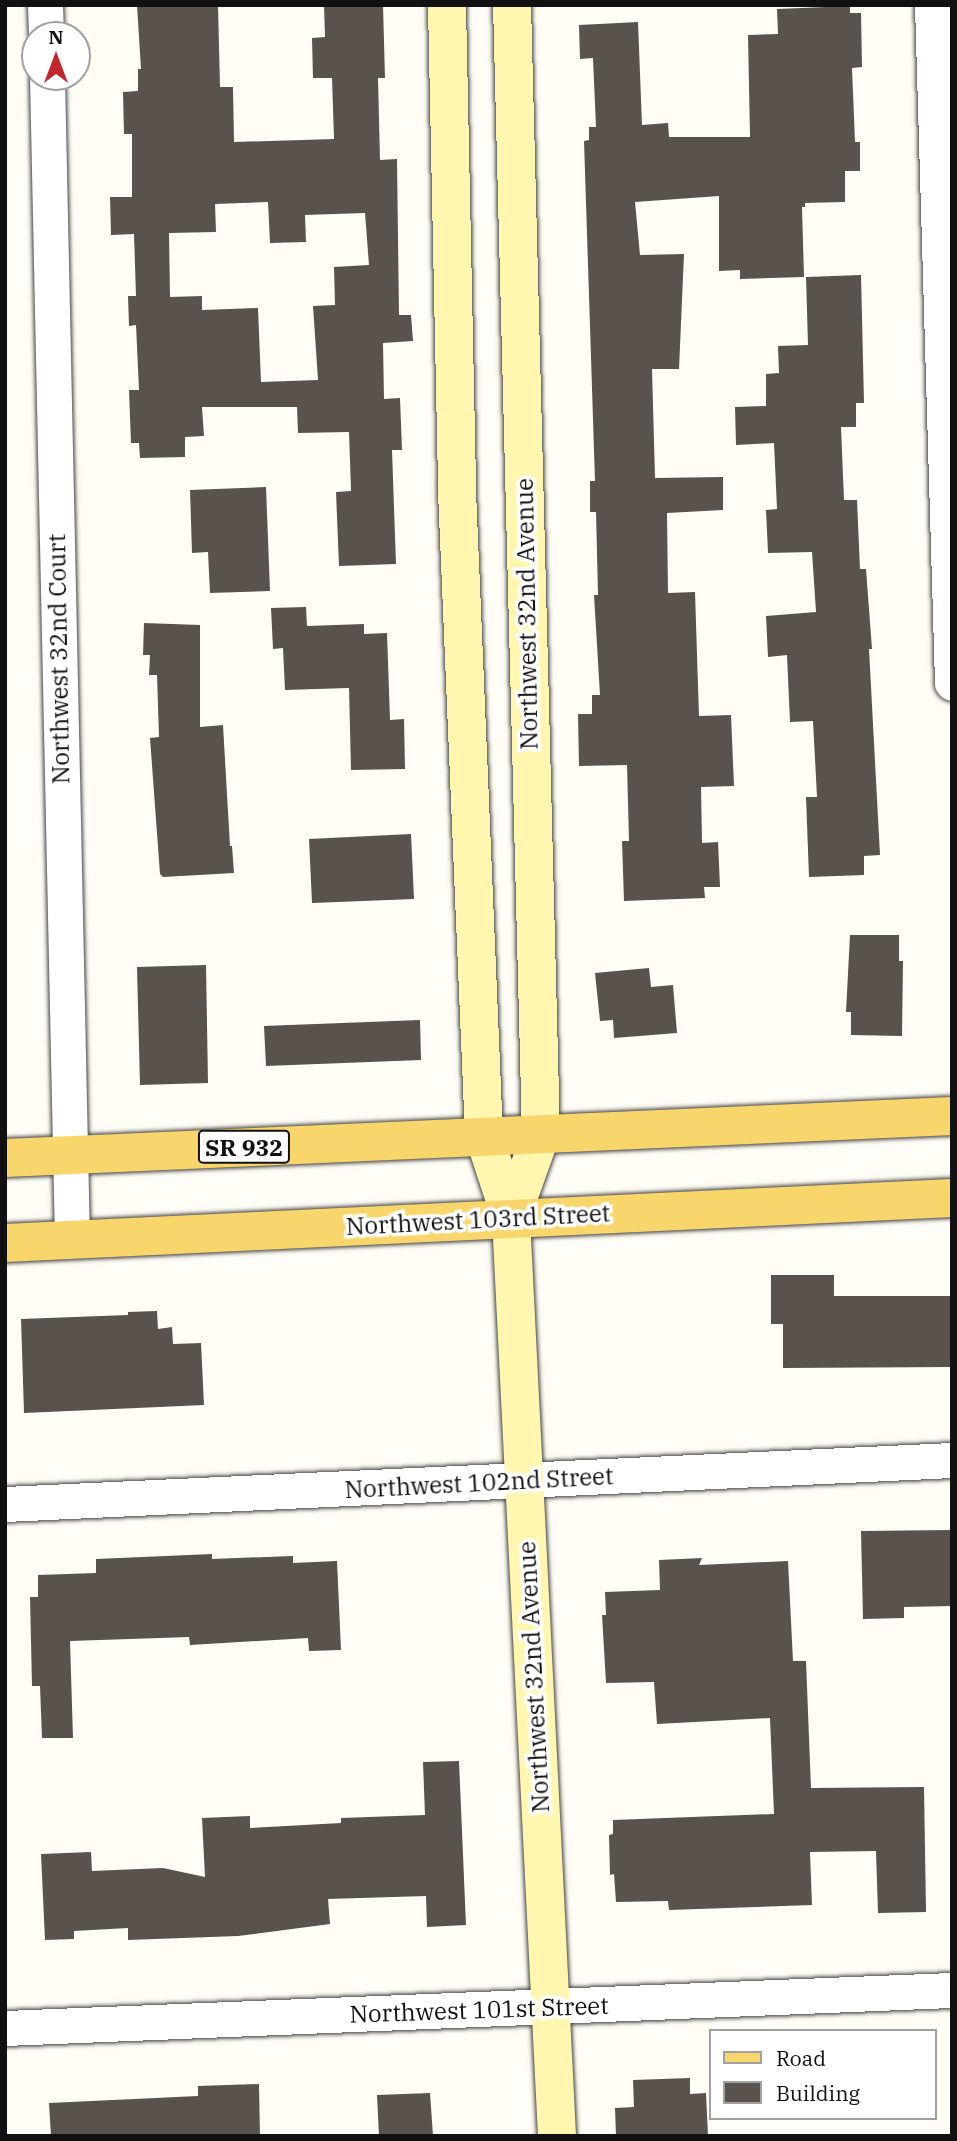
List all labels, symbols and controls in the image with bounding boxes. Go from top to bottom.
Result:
north arrow [21,21,91,91]
text: N [48,25,64,49]
street label: Northwest 32nd Avenue [510,478,544,750]
street label: Northwest 32nd Court [42,534,76,784]
road number: SR 932 [197,1128,291,1166]
street label: Northwest 103rd Street [345,1199,611,1241]
street label: Northwest 102nd Street [344,1462,614,1504]
street label: Northwest 32nd Avenue [513,1541,555,1813]
street label: Northwest 101st Street [349,1991,609,2029]
legend [708,2029,936,2120]
text: Road [776,2044,826,2072]
text: Building [776,2079,860,2107]

